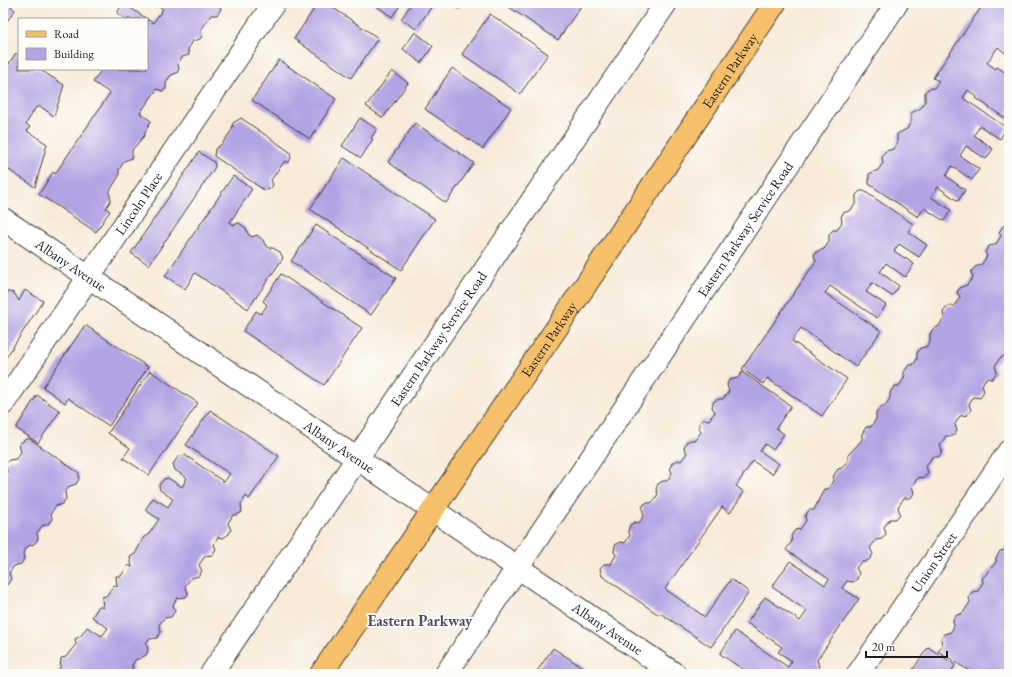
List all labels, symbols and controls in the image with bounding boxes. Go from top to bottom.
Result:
legend [18,18,148,70]
text: Road [54,26,80,42]
street label: Eastern Parkway [698,28,762,112]
text: Building [54,46,95,62]
street label: Eastern Parkway Service Road [693,157,797,300]
street label: Lincoln Place [111,168,167,239]
street label: Albany Avenue [31,234,110,296]
street label: Eastern Parkway Service Road [386,267,491,410]
street label: Eastern Parkway [517,297,581,380]
street label: Albany Avenue [300,416,378,477]
street label: Union Street [907,528,961,596]
street label: Albany Avenue [568,597,647,659]
district label: Eastern Parkway [368,611,473,630]
scale bar [866,633,947,659]
text: 20 m [872,639,896,655]

